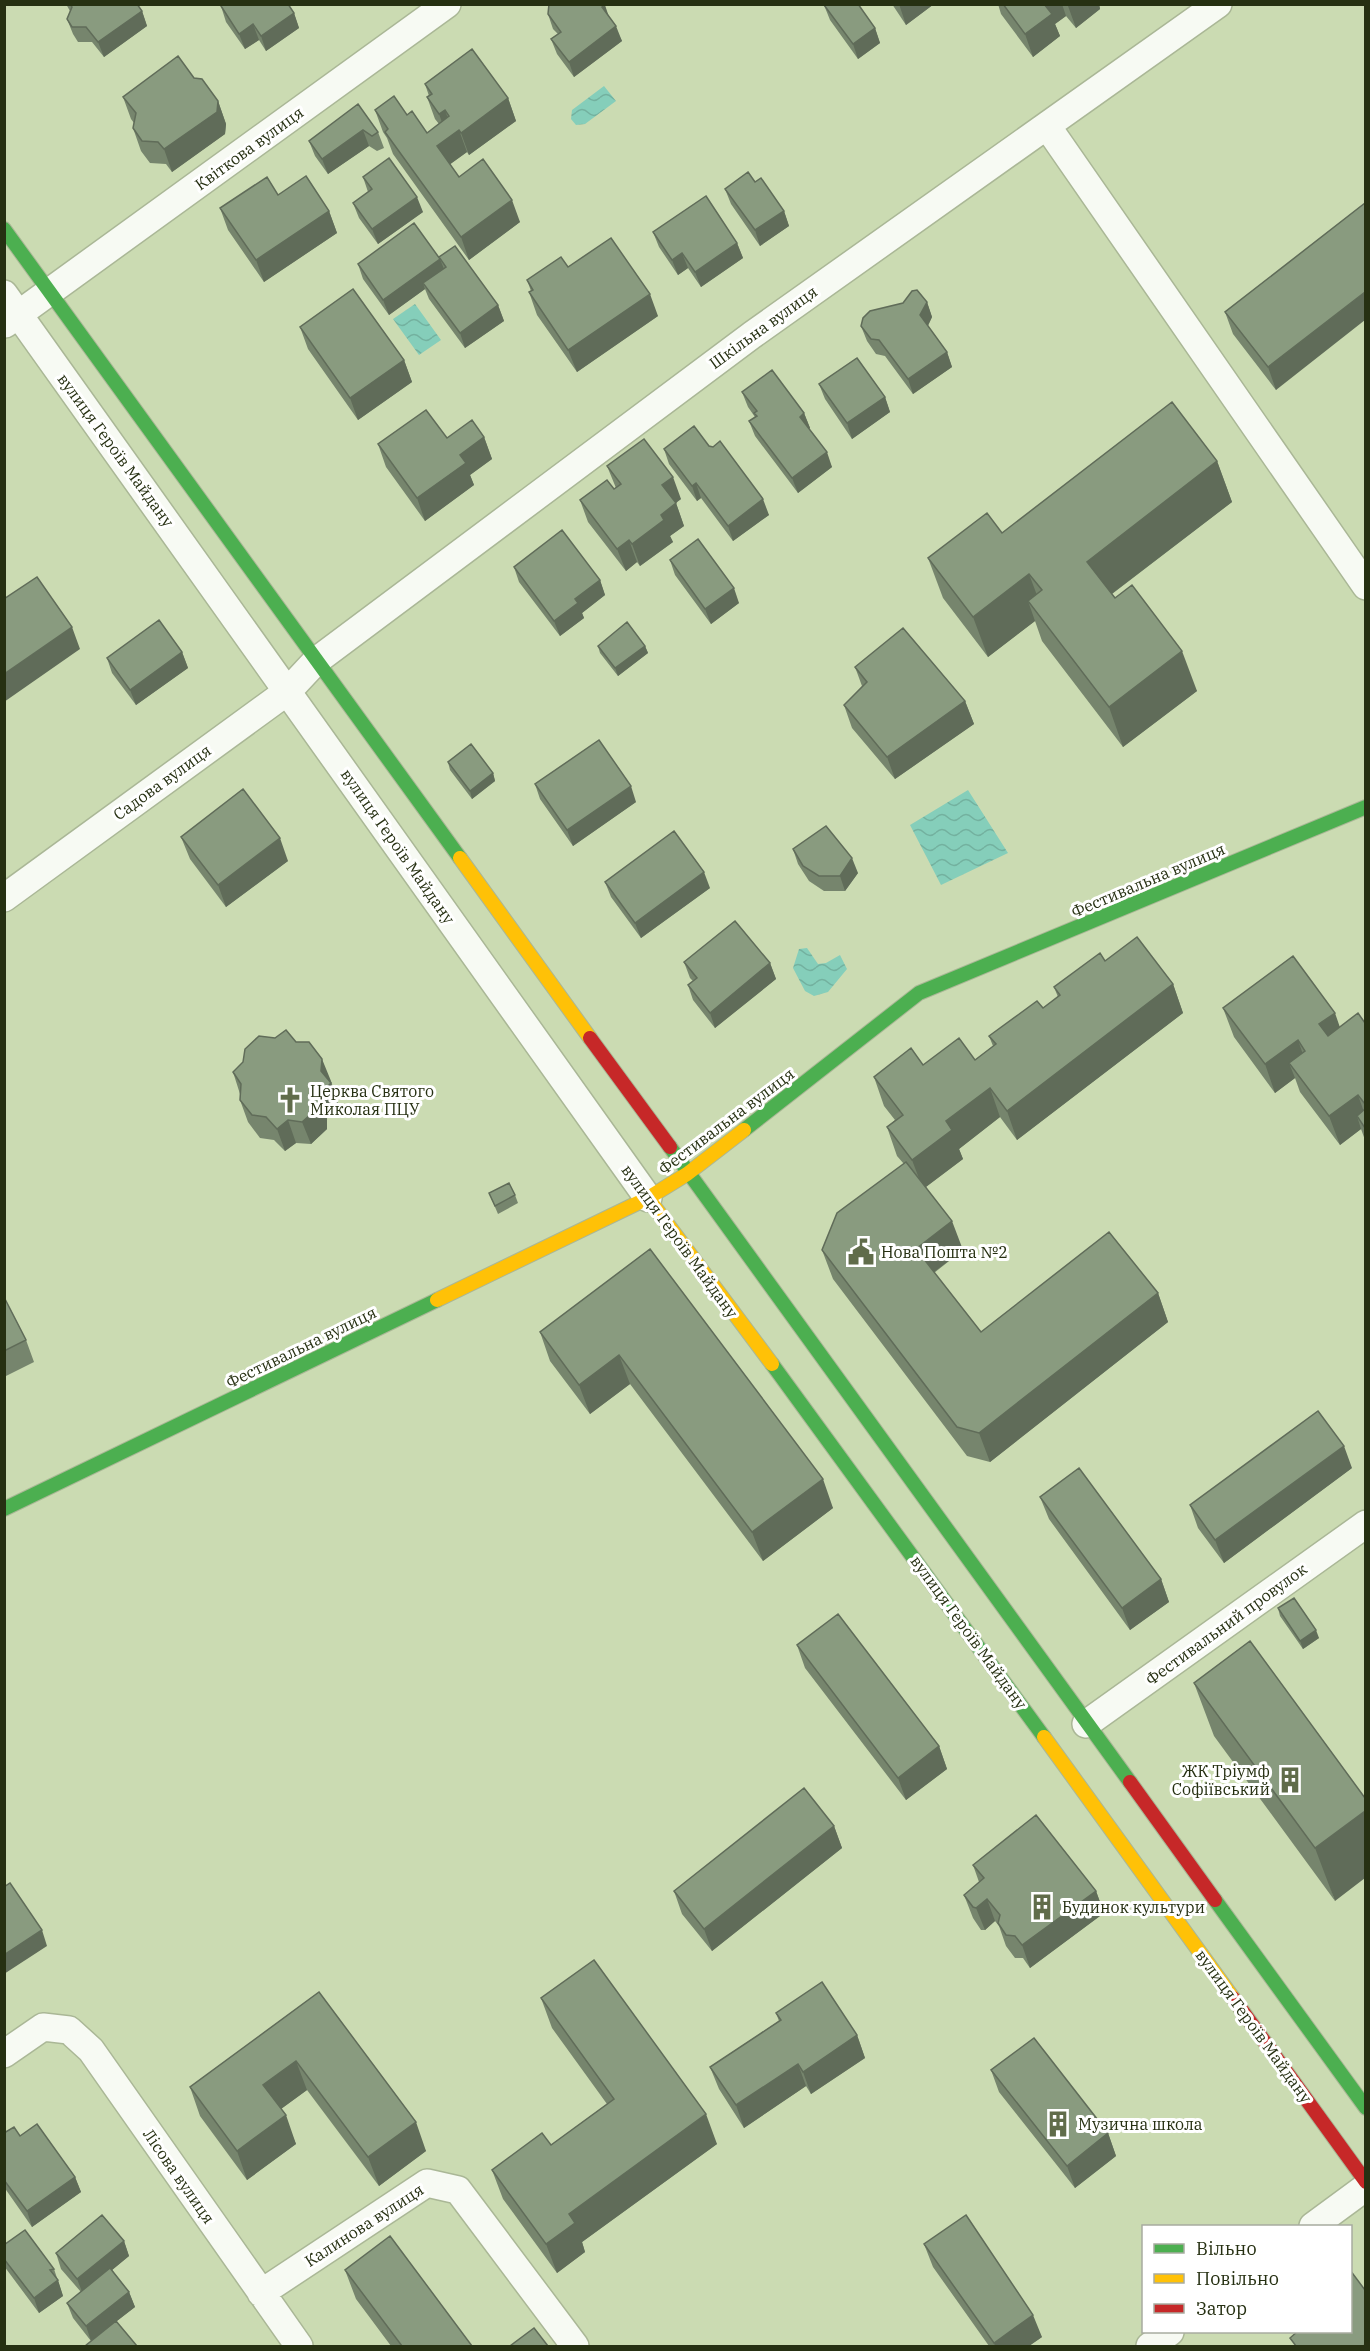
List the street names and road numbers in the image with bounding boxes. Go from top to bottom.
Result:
street label: Квіткова вулиця [191,102,307,194]
street label: Шкільна вулиця [705,281,821,373]
street label: вулиця Героїв Майдану [54,369,179,531]
street label: Садова вулиця [109,740,215,824]
street label: вулиця Героїв Майдану [337,765,459,928]
street label: Фестивальна вулиця [1068,839,1228,921]
street label: Фестивальна вулиця [654,1063,798,1179]
street label: вулиця Героїв Майдану [618,1160,743,1322]
street label: Фестивальна вулиця [222,1302,380,1392]
street label: вулиця Героїв Майдану [907,1551,1032,1713]
street label: Фестивальний провулок [1141,1558,1311,1689]
street label: вулиця Героїв Майдану [1192,1945,1317,2107]
street label: Лісова вулиця [139,2125,219,2227]
street label: Калинова вулиця [301,2179,427,2271]

